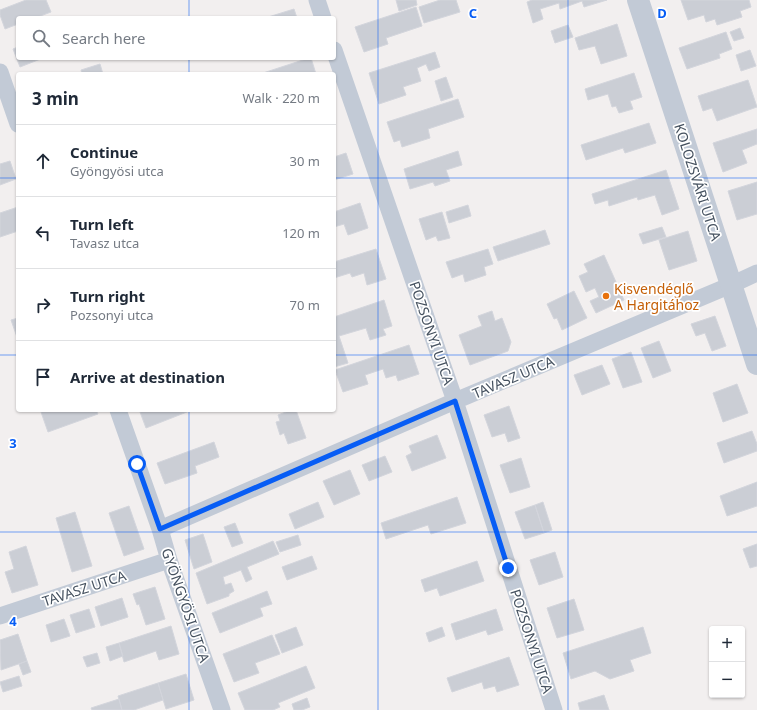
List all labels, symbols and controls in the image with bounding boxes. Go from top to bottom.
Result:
text: C [469,4,477,22]
text: D [657,4,667,22]
search box [16,16,336,60]
icon: search [30,27,52,49]
text: Search here [62,28,145,48]
text: 3 min [32,87,79,110]
text: Walk · 220 m [242,89,320,107]
street label: KOLOZSVÁRI UTCA [670,121,726,243]
text: Continue [70,142,138,162]
icon: ahead [32,150,54,172]
text: 30 m [290,152,320,170]
text: Gyöngyösi utca [70,162,164,180]
text: Turn left [70,214,134,234]
icon: left [32,222,54,244]
text: 120 m [282,224,320,242]
text: Tavasz utca [70,234,139,252]
street label: POZSONYI UTCA [405,279,459,387]
place label: Kisvendéglő A Hargitához [614,279,700,314]
text: Turn right [70,286,145,306]
marker: Kisvendéglő A Hargitához [601,291,611,301]
icon: right [32,294,54,316]
text: 70 m [290,296,320,314]
text: Pozsonyi utca [70,306,153,324]
street label: TAVASZ UTCA [469,351,557,403]
icon: arrive [32,366,54,388]
text: Arrive at destination [70,367,225,387]
text: 3 [9,434,17,452]
route start [128,455,146,473]
street label: GYÖNGYÖSI UTCA [158,545,214,665]
route end [499,559,517,577]
street label: TAVASZ UTCA [40,566,128,610]
street label: POZSONYI UTCA [506,587,558,696]
text: 4 [9,612,17,630]
map controls [709,626,745,698]
button: + [709,626,745,662]
button: − [709,662,745,698]

